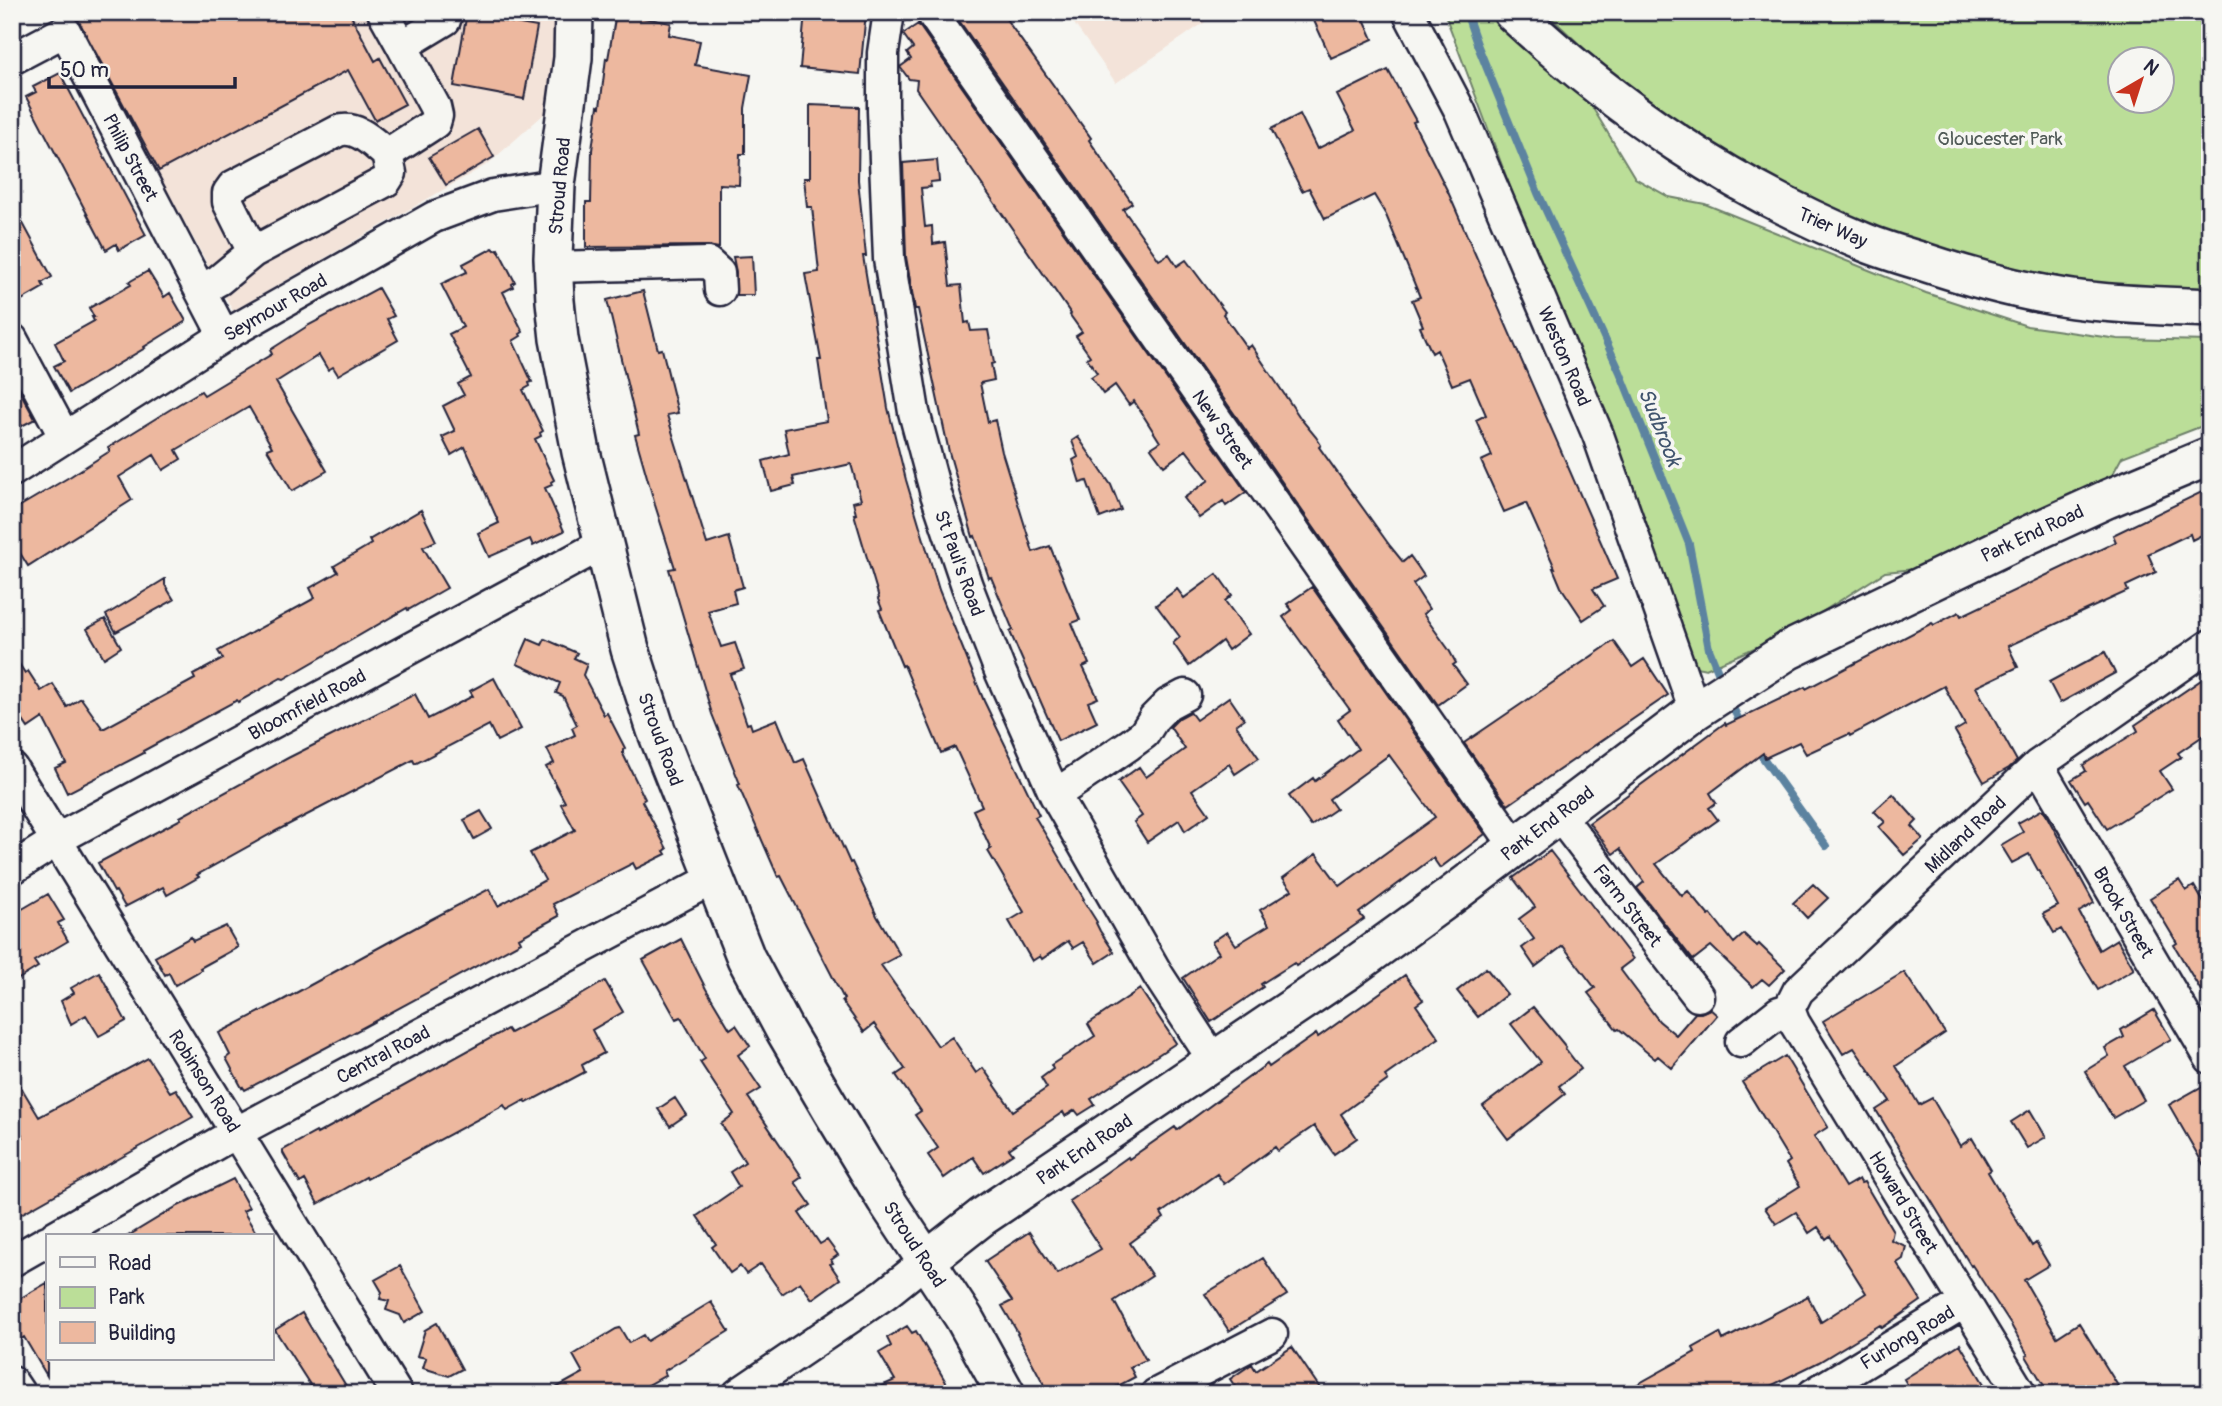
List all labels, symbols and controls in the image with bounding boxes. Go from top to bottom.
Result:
scale bar [49,46,234,90]
north arrow [2106,46,2176,116]
text: N [2139,54,2164,81]
text: 50 m [60,57,109,84]
street label: Philip Street [97,110,163,206]
park label: Gloucester Park [1937,127,2063,151]
street label: Stroud Road [544,136,576,236]
street label: Trier Way [1794,202,1871,254]
street label: Seymour Road [220,269,331,347]
street label: Weston Road [1532,303,1596,410]
water label: Sudbrook [1632,384,1688,472]
street label: New Street [1186,386,1258,474]
street label: Park End Road [1977,500,2088,568]
street label: St Paul's Road [929,507,989,620]
street label: Bloomfield Road [245,664,370,746]
street label: Stroud Road [632,689,688,789]
street label: Park End Road [1496,781,1599,867]
street label: Midland Road [1920,791,2011,879]
street label: Farm Street [1587,859,1667,952]
street label: Brook Street [2087,863,2159,963]
street label: Central Road [333,1020,434,1090]
street label: Robinson Road [163,1026,245,1137]
street label: Park End Road [1032,1109,1137,1191]
street label: Howard Street [1863,1147,1943,1258]
street label: Stroud Road [877,1197,951,1292]
legend [46,1234,273,1360]
text: Road [108,1250,152,1277]
text: Park [108,1284,145,1311]
street label: Furlong Road [1856,1300,1959,1375]
text: Building [108,1320,175,1347]

